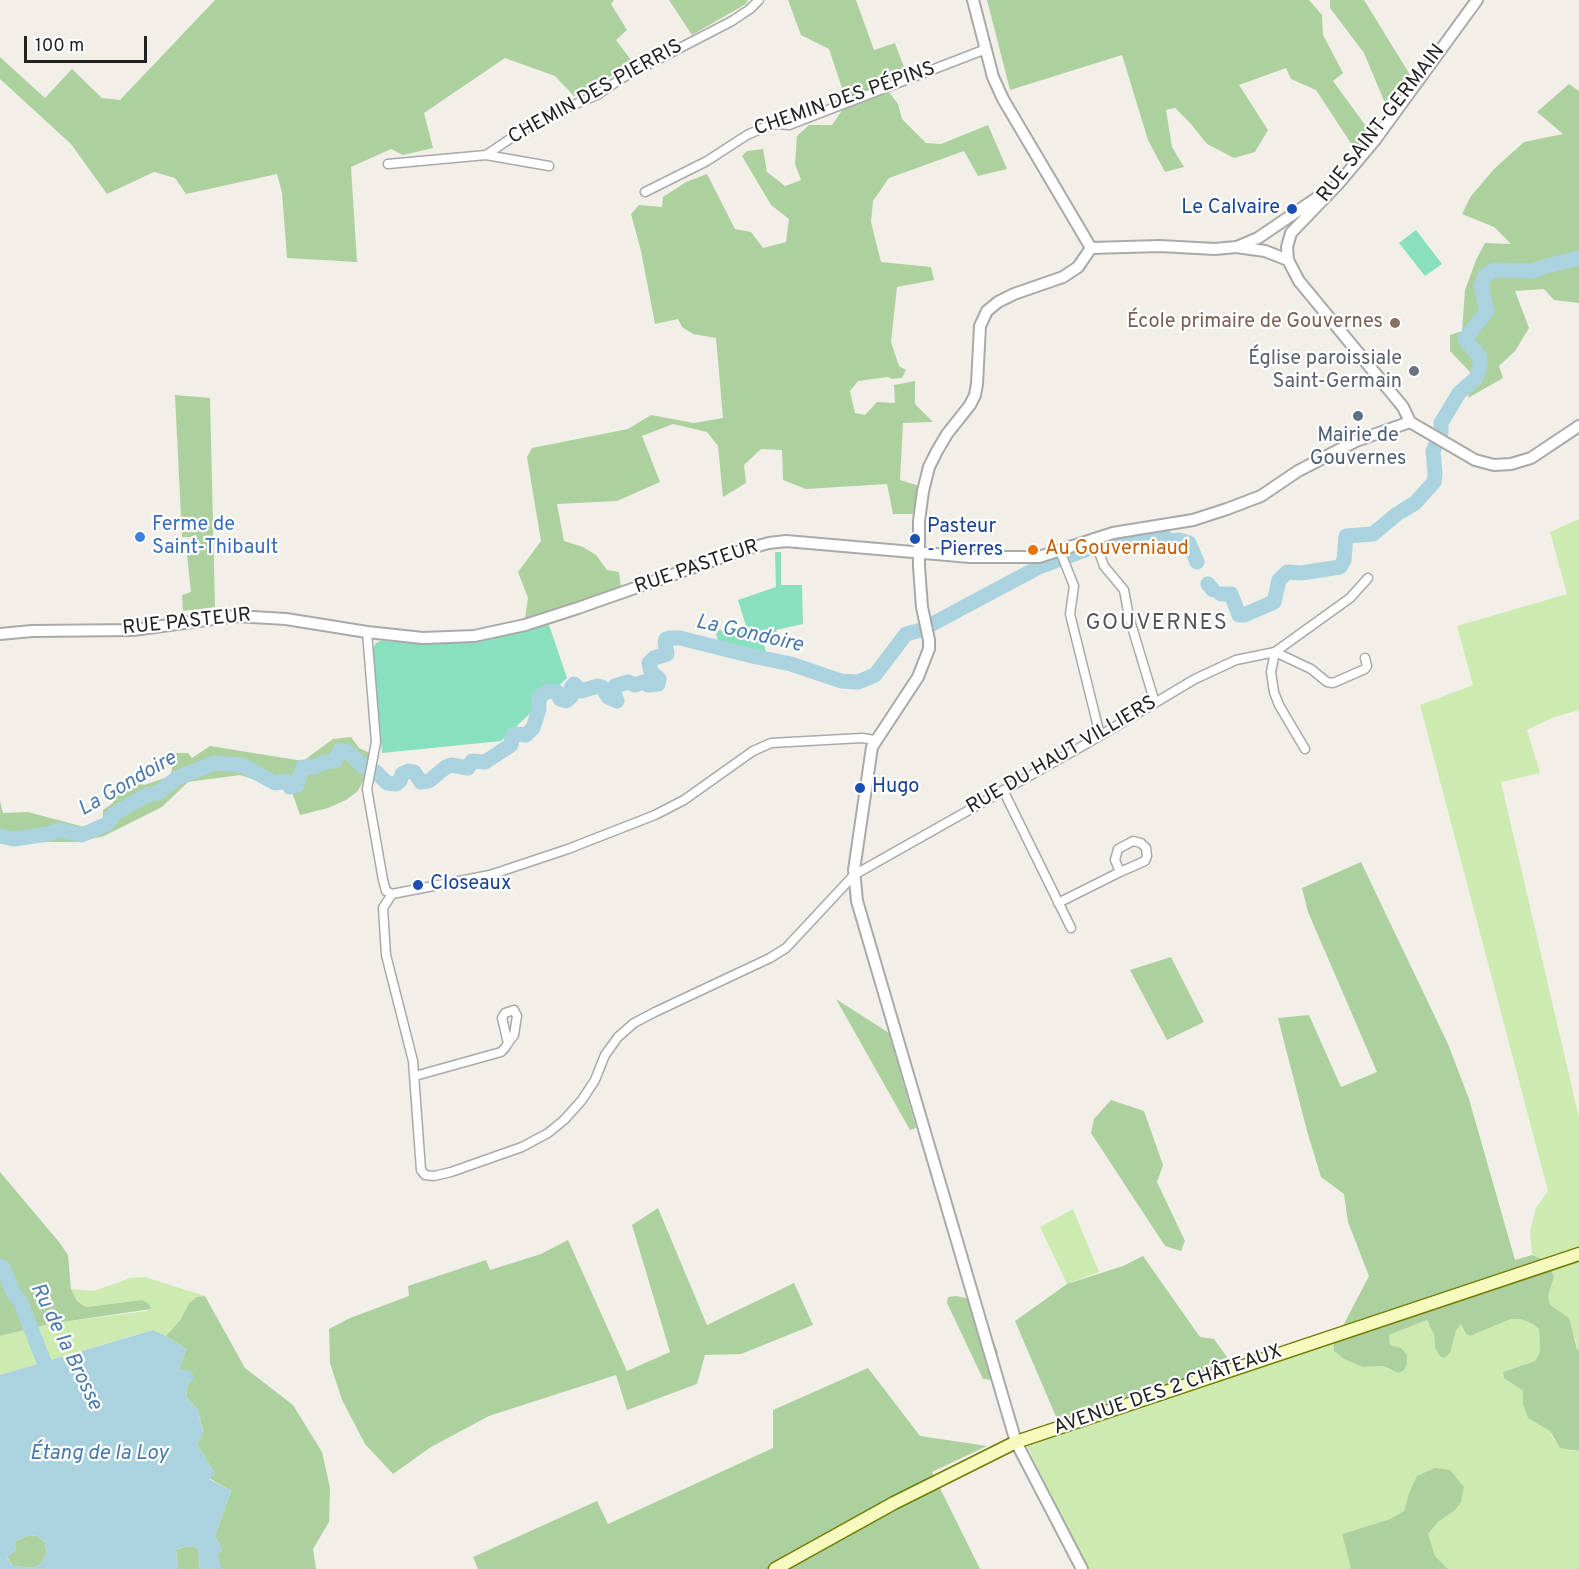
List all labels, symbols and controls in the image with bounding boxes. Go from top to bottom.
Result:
scale bar [27,24,150,62]
text: 100 m [35,35,84,58]
street label: CHEMIN DES PIERRIS [505,35,687,151]
street label: RUE SAINT-GERMAIN [1313,40,1451,208]
street label: CHEMIN DES PÉPINS [751,58,939,142]
place label: Le Calvaire [1181,197,1280,221]
marker: Le Calvaire [1285,202,1299,216]
place label: École primaire de Gouvernes [1127,311,1383,335]
marker: École primaire de Gouvernes [1388,316,1402,330]
place label: Église paroissiale Saint-Germain [1248,348,1402,395]
marker: Église paroissiale Saint-Germain [1407,364,1421,378]
marker: Mairie de Gouvernes [1351,409,1365,423]
place label: Mairie de Gouvernes [1310,425,1406,472]
place label: Ferme de Saint-Thibault [152,514,278,561]
place label: Pasteur - Pierres [927,516,1003,563]
marker: Ferme de Saint-Thibault [133,530,147,544]
marker: Pasteur - Pierres [908,532,922,546]
street label: RUE PASTEUR [632,536,762,600]
place label: Au Gouverniaud [1045,538,1189,562]
marker: Au Gouverniaud [1026,543,1040,557]
street label: RUE PASTEUR [121,604,253,642]
water label: La Gondoire [693,610,805,660]
district label: GOUVERNES [1085,612,1229,638]
street label: RUE DU HAUT VILLIERS [963,692,1161,820]
water label: La Gondoire [74,747,182,823]
place label: Hugo [872,776,919,800]
marker: Hugo [853,781,867,795]
place label: Closeaux [430,873,511,897]
marker: Closeaux [411,878,425,892]
water label: Ru de la Brosse [23,1279,107,1415]
street label: AVENUE DES 2 CHÂTEAUX [1051,1341,1285,1441]
water label: Étang de la Loy [30,1442,168,1468]

